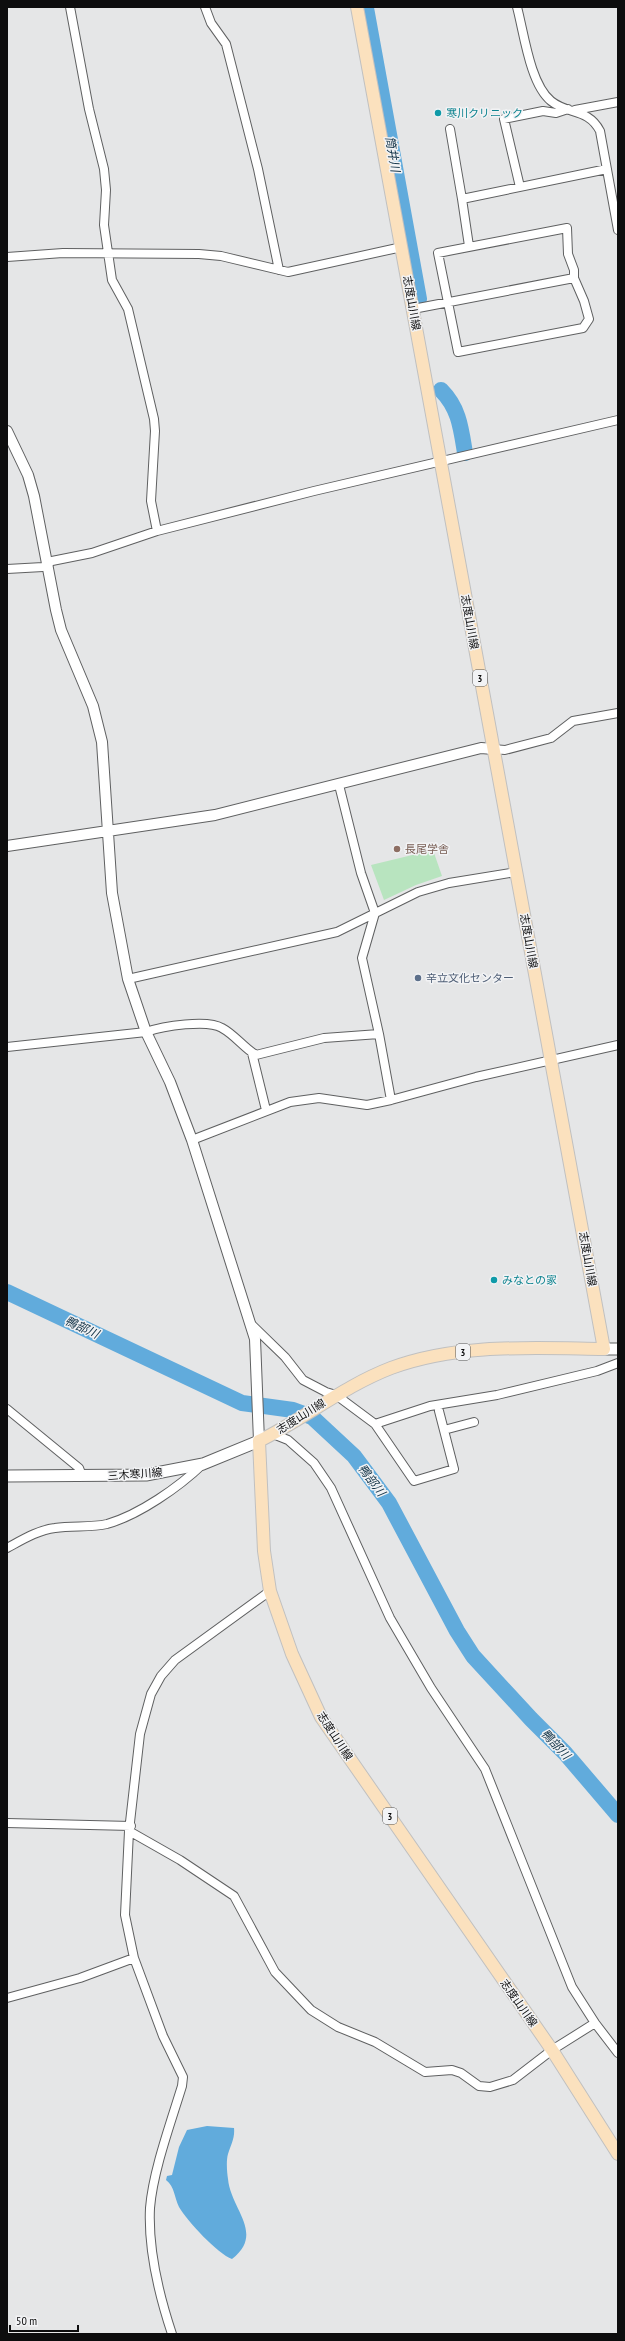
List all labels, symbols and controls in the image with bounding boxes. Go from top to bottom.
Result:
place label: 寒川クリニック [446,106,523,120]
marker: 寒川クリニック [433,108,443,118]
water label: 筒井川 [382,135,404,175]
street label: 志度山川線 [400,275,424,331]
street label: 志度山川線 [458,594,482,650]
road number: 3 [473,670,487,686]
place label: 長尾学舎 [405,842,449,856]
marker: 長尾学舎 [392,844,402,854]
street label: 志度山川線 [517,913,541,969]
place label: 辛立文化センター [426,971,514,985]
marker: 辛立文化センター [413,973,423,983]
street label: 志度山川線 [576,1231,600,1287]
place label: みなとの家 [502,1273,557,1287]
marker: みなとの家 [489,1275,499,1285]
water label: 鴨部川 [63,1313,103,1342]
road number: 3 [456,1344,470,1360]
street label: 志度山川線 [274,1395,328,1437]
water label: 鴨部川 [355,1461,390,1500]
street label: 三木寒川線 [107,1465,163,1483]
street label: 志度山川線 [314,1709,356,1763]
water label: 鴨部川 [538,1726,575,1764]
road number: 3 [383,1808,397,1824]
street label: 志度山川線 [497,1976,541,2030]
scale bar [10,2307,78,2333]
text: 50 m [16,2313,37,2328]

